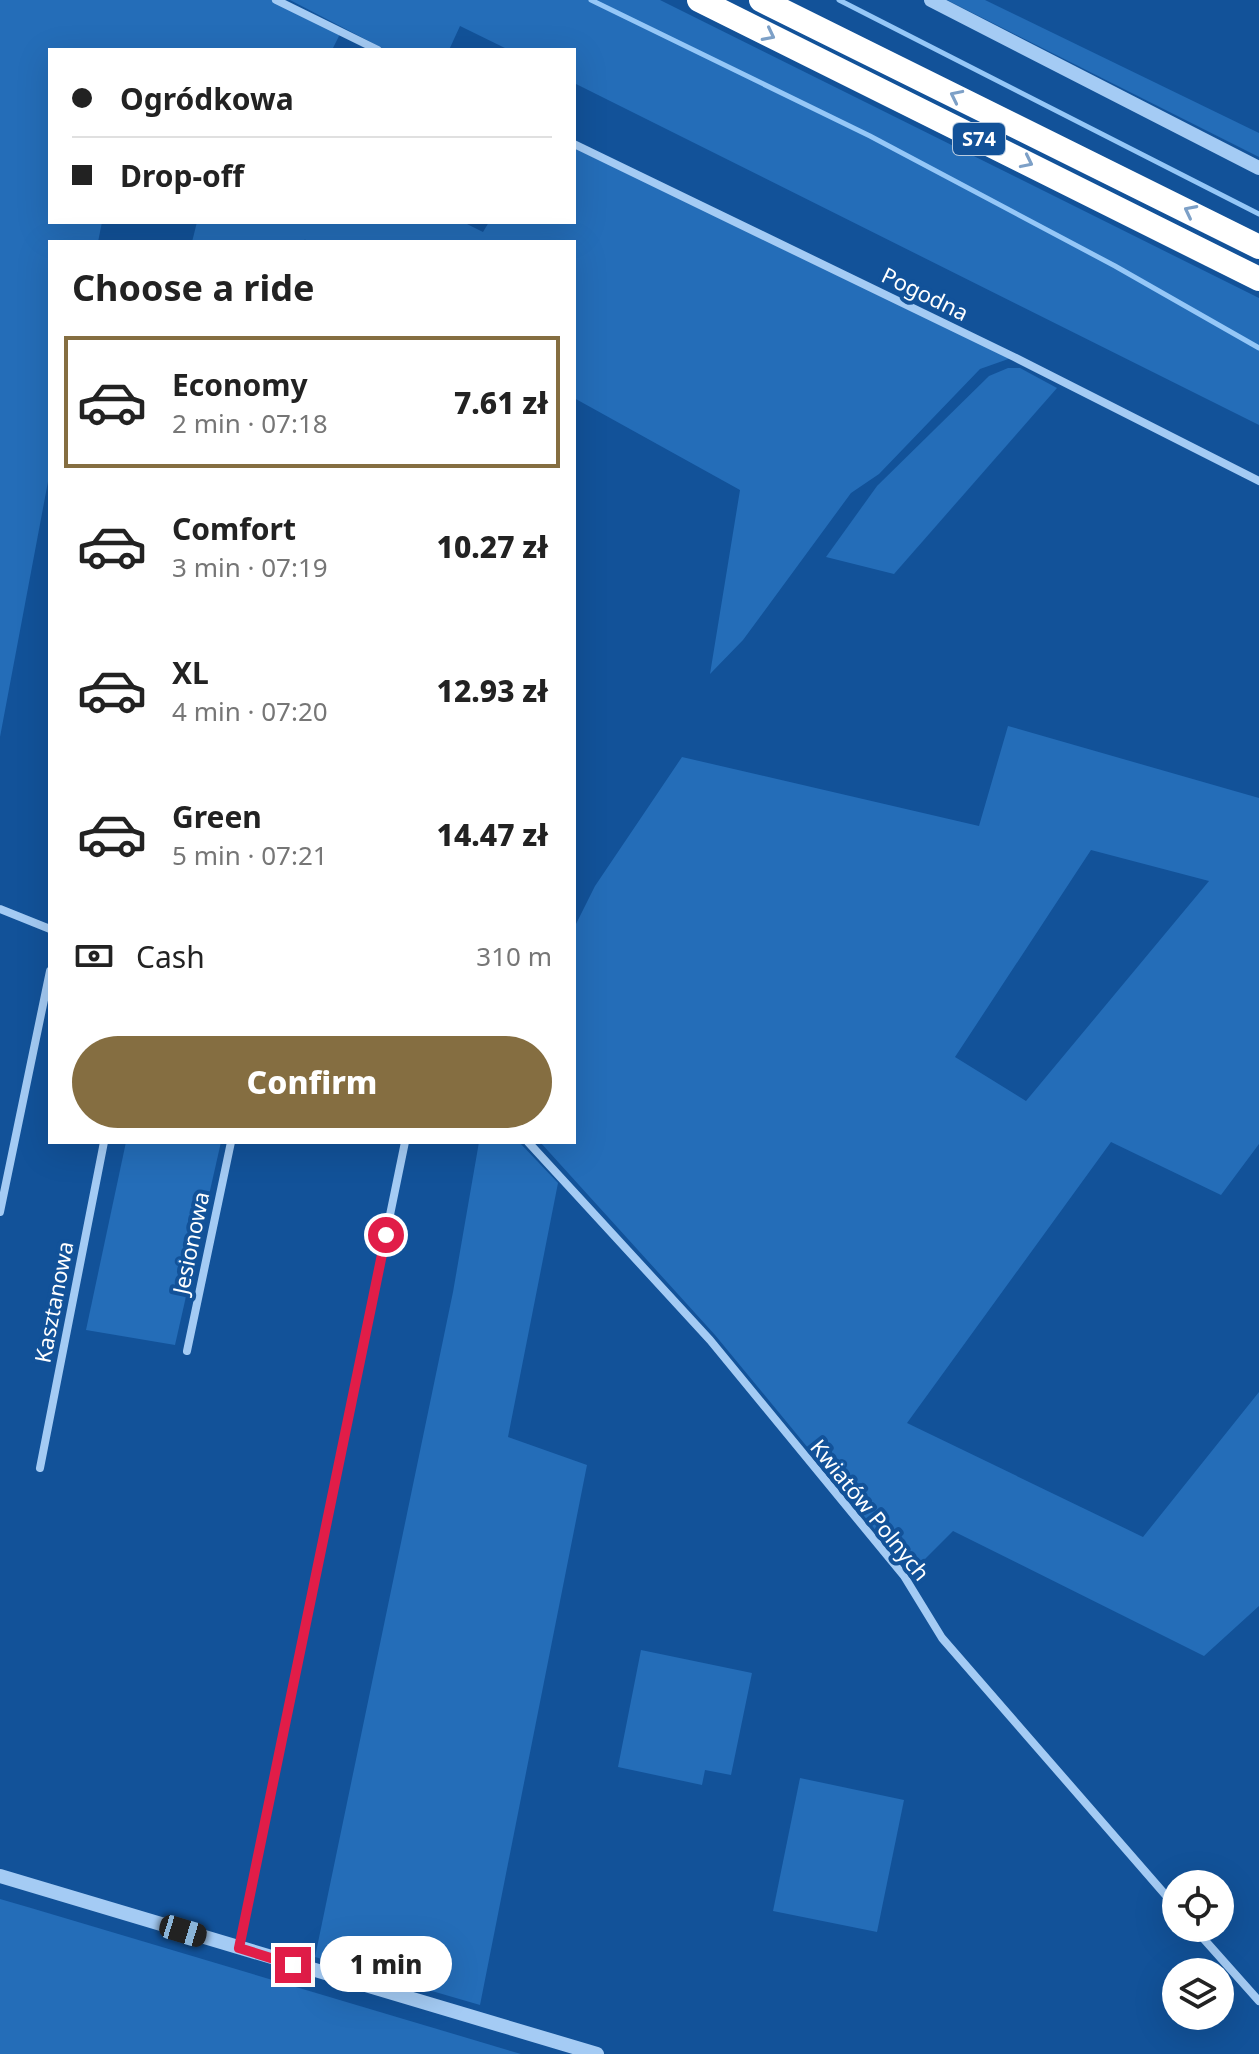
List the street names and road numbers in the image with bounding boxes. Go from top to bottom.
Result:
road number: S74 [953,123,1005,155]
street label: Pogodna [877,259,974,327]
street label: Jesionowa [164,1189,216,1299]
street label: Kasztanowa [27,1238,79,1365]
street label: Kwiatów Polnych [804,1432,937,1586]

